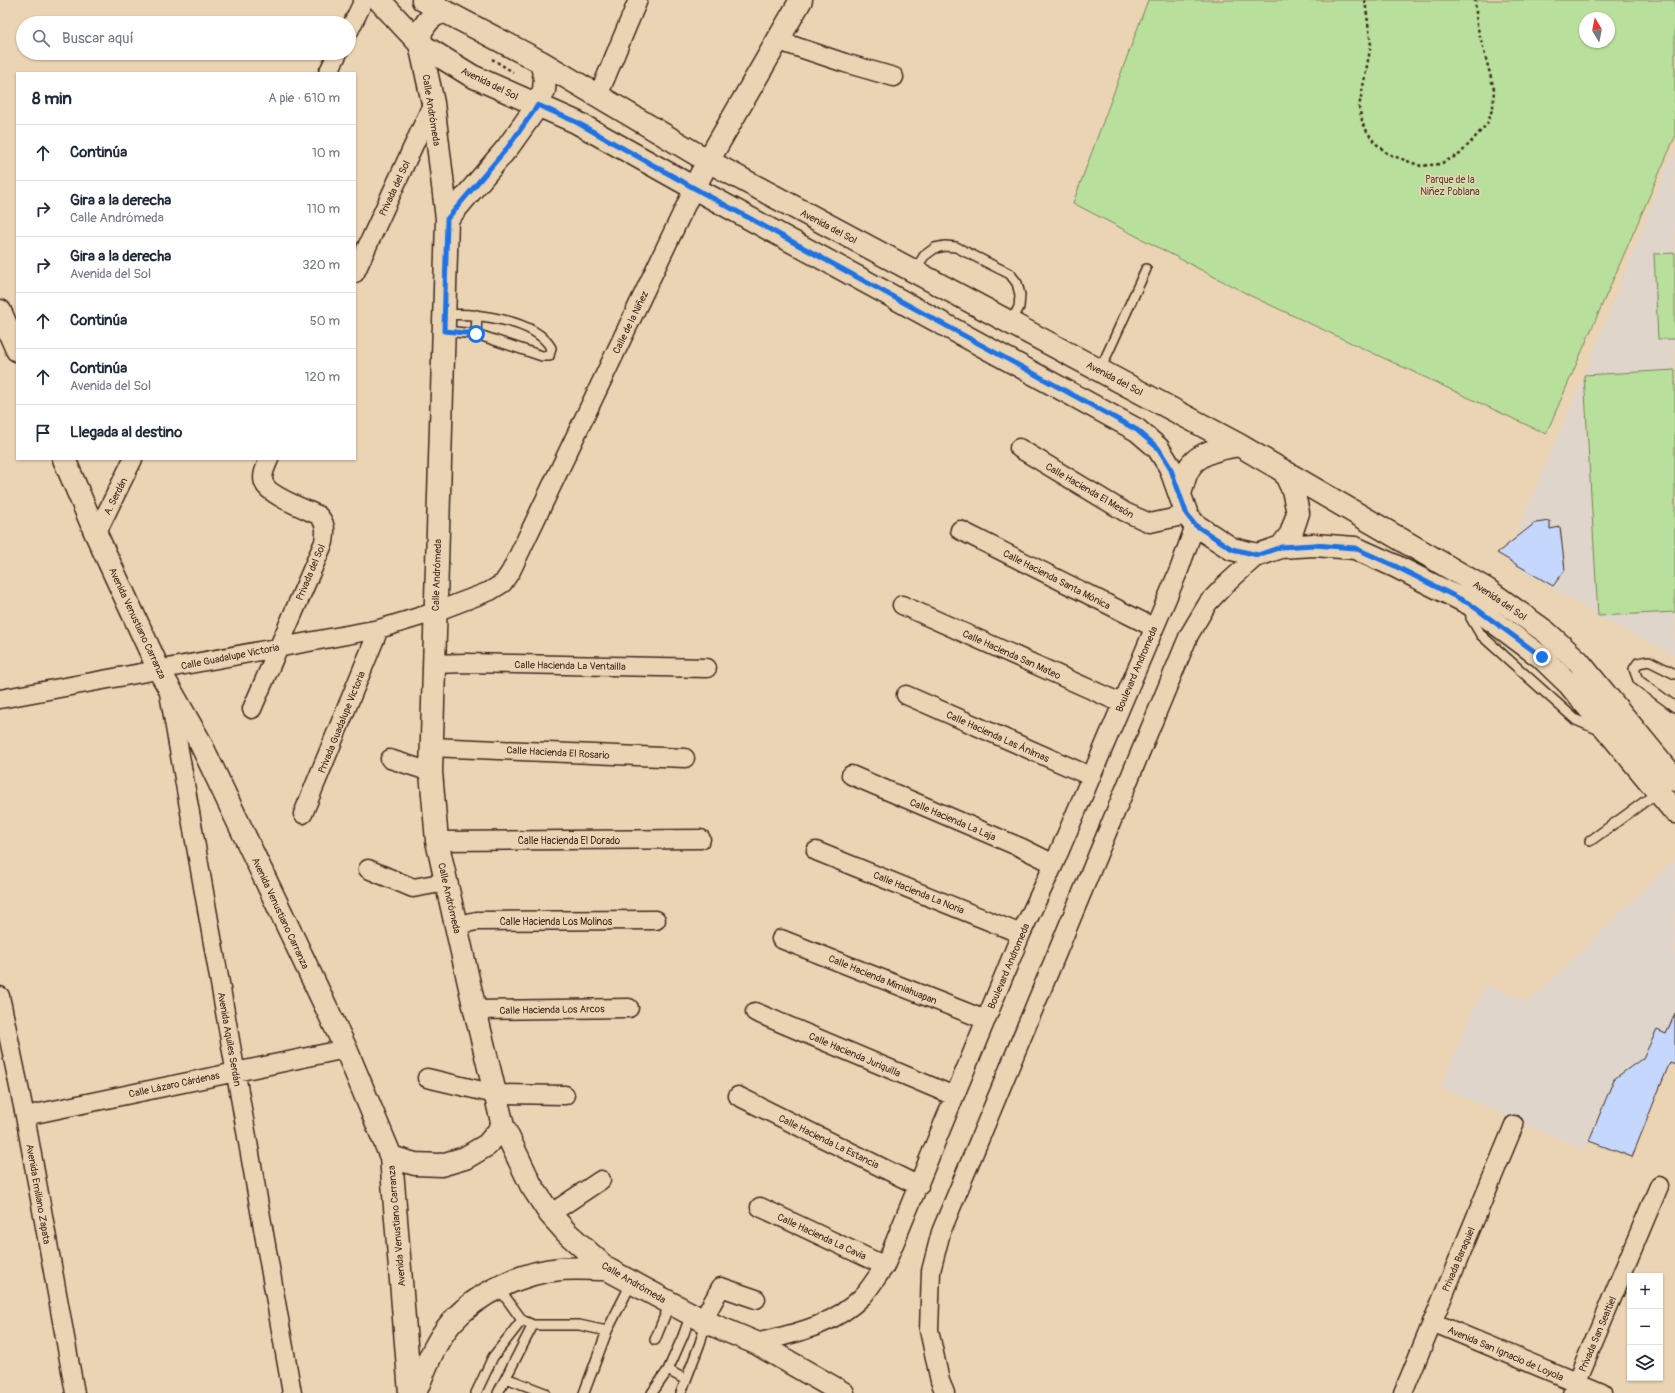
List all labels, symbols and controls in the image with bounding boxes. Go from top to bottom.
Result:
north arrow [1579,12,1615,48]
search box [16,16,356,60]
icon: search [30,27,52,49]
text: Buscar aquí [62,29,134,48]
street label: Avenida del Sol [459,65,520,103]
street label: Calle Andrómeda [419,74,443,147]
text: 8 min [32,88,72,109]
text: A pie · 610 m [268,90,340,106]
icon: ahead [32,142,54,164]
text: Continúa [70,143,127,162]
text: 10 m [312,145,340,161]
street label: Privada del Sol [377,159,413,218]
park label: Parque de la Niñez Poblana [1420,174,1480,198]
text: Gira a la derecha [70,191,171,210]
icon: right [32,198,54,220]
text: 110 m [307,201,340,217]
street label: Avenida del Sol [798,207,859,247]
text: Calle Andrómeda [70,210,164,226]
text: Gira a la derecha [70,247,171,266]
icon: right [32,254,54,276]
text: 320 m [302,257,340,273]
text: Avenida del Sol [70,266,151,282]
street label: Calle de la Niñez [611,289,651,356]
icon: ahead [32,310,54,332]
text: Continúa [70,311,127,330]
text: 50 m [310,313,340,329]
route start [467,325,485,343]
text: Continúa [70,359,127,378]
street label: Avenida del Sol [1084,359,1145,399]
icon: ahead [32,366,54,388]
text: 120 m [304,369,340,385]
text: Avenida del Sol [70,378,151,394]
icon: arrive [32,422,54,444]
text: Llegada al destino [70,423,182,442]
street label: Calle Hacienda El Mesón [1043,461,1136,521]
street label: A. Serdán [101,476,131,517]
street label: Calle Andrómeda [430,538,444,611]
street label: Privada del Sol [294,542,328,602]
street label: Calle Hacienda Santa Mónica [1001,548,1113,612]
street label: Avenida Venustiano Carranza [106,566,168,681]
street label: Avenida del Sol [1470,578,1529,623]
street label: Boulevard Andromeda [1113,624,1161,714]
street label: Calle Hacienda San Mateo [960,628,1063,682]
street label: Calle Guadalupe Victoria [180,641,281,672]
route end [1533,648,1551,666]
street label: Calle Hacienda La Ventailla [514,659,626,673]
street label: Privada Guadalupe Victoria [316,669,368,775]
street label: Calle Hacienda Las Ánimas [944,708,1052,765]
street label: Calle Hacienda El Rosario [506,744,611,762]
street label: Calle Hacienda La Laja [908,796,998,844]
street label: Calle Hacienda El Dorado [518,835,621,847]
street label: Avenida Venustiano Carranza [249,856,311,971]
street label: Calle Andrómeda [435,862,463,935]
street label: Calle Hacienda La Noria [871,869,966,917]
street label: Calle Hacienda Los Molinos [500,916,613,928]
street label: Boulevard Andromeda [985,921,1033,1011]
street label: Calle Hacienda Mimiahuapan [827,953,939,1007]
street label: Avenida Aquiles Serdán [215,991,243,1088]
street label: Calle Hacienda Los Arcos [499,1003,605,1017]
street label: Calle Hacienda Juriquilla [807,1030,903,1080]
street label: Calle Lázaro Cárdenas [128,1069,221,1100]
street label: Calle Hacienda La Estancia [776,1112,881,1172]
street label: Avenida Emiliano Zapata [23,1143,53,1245]
street label: Avenida Venustiano Carranza [386,1165,408,1287]
street label: Calle Hacienda La Cavia [775,1211,868,1263]
street label: Privada Baraquiel [1440,1225,1478,1294]
street label: Calle Andrómeda [599,1260,668,1306]
map controls [1627,1273,1663,1381]
button: + [1627,1273,1663,1309]
street label: Privada San Sealtiel [1577,1295,1619,1374]
button: − [1627,1309,1663,1345]
street label: Avenida San Ignacio de Loyola [1446,1324,1566,1384]
button: layers [1627,1345,1663,1381]

